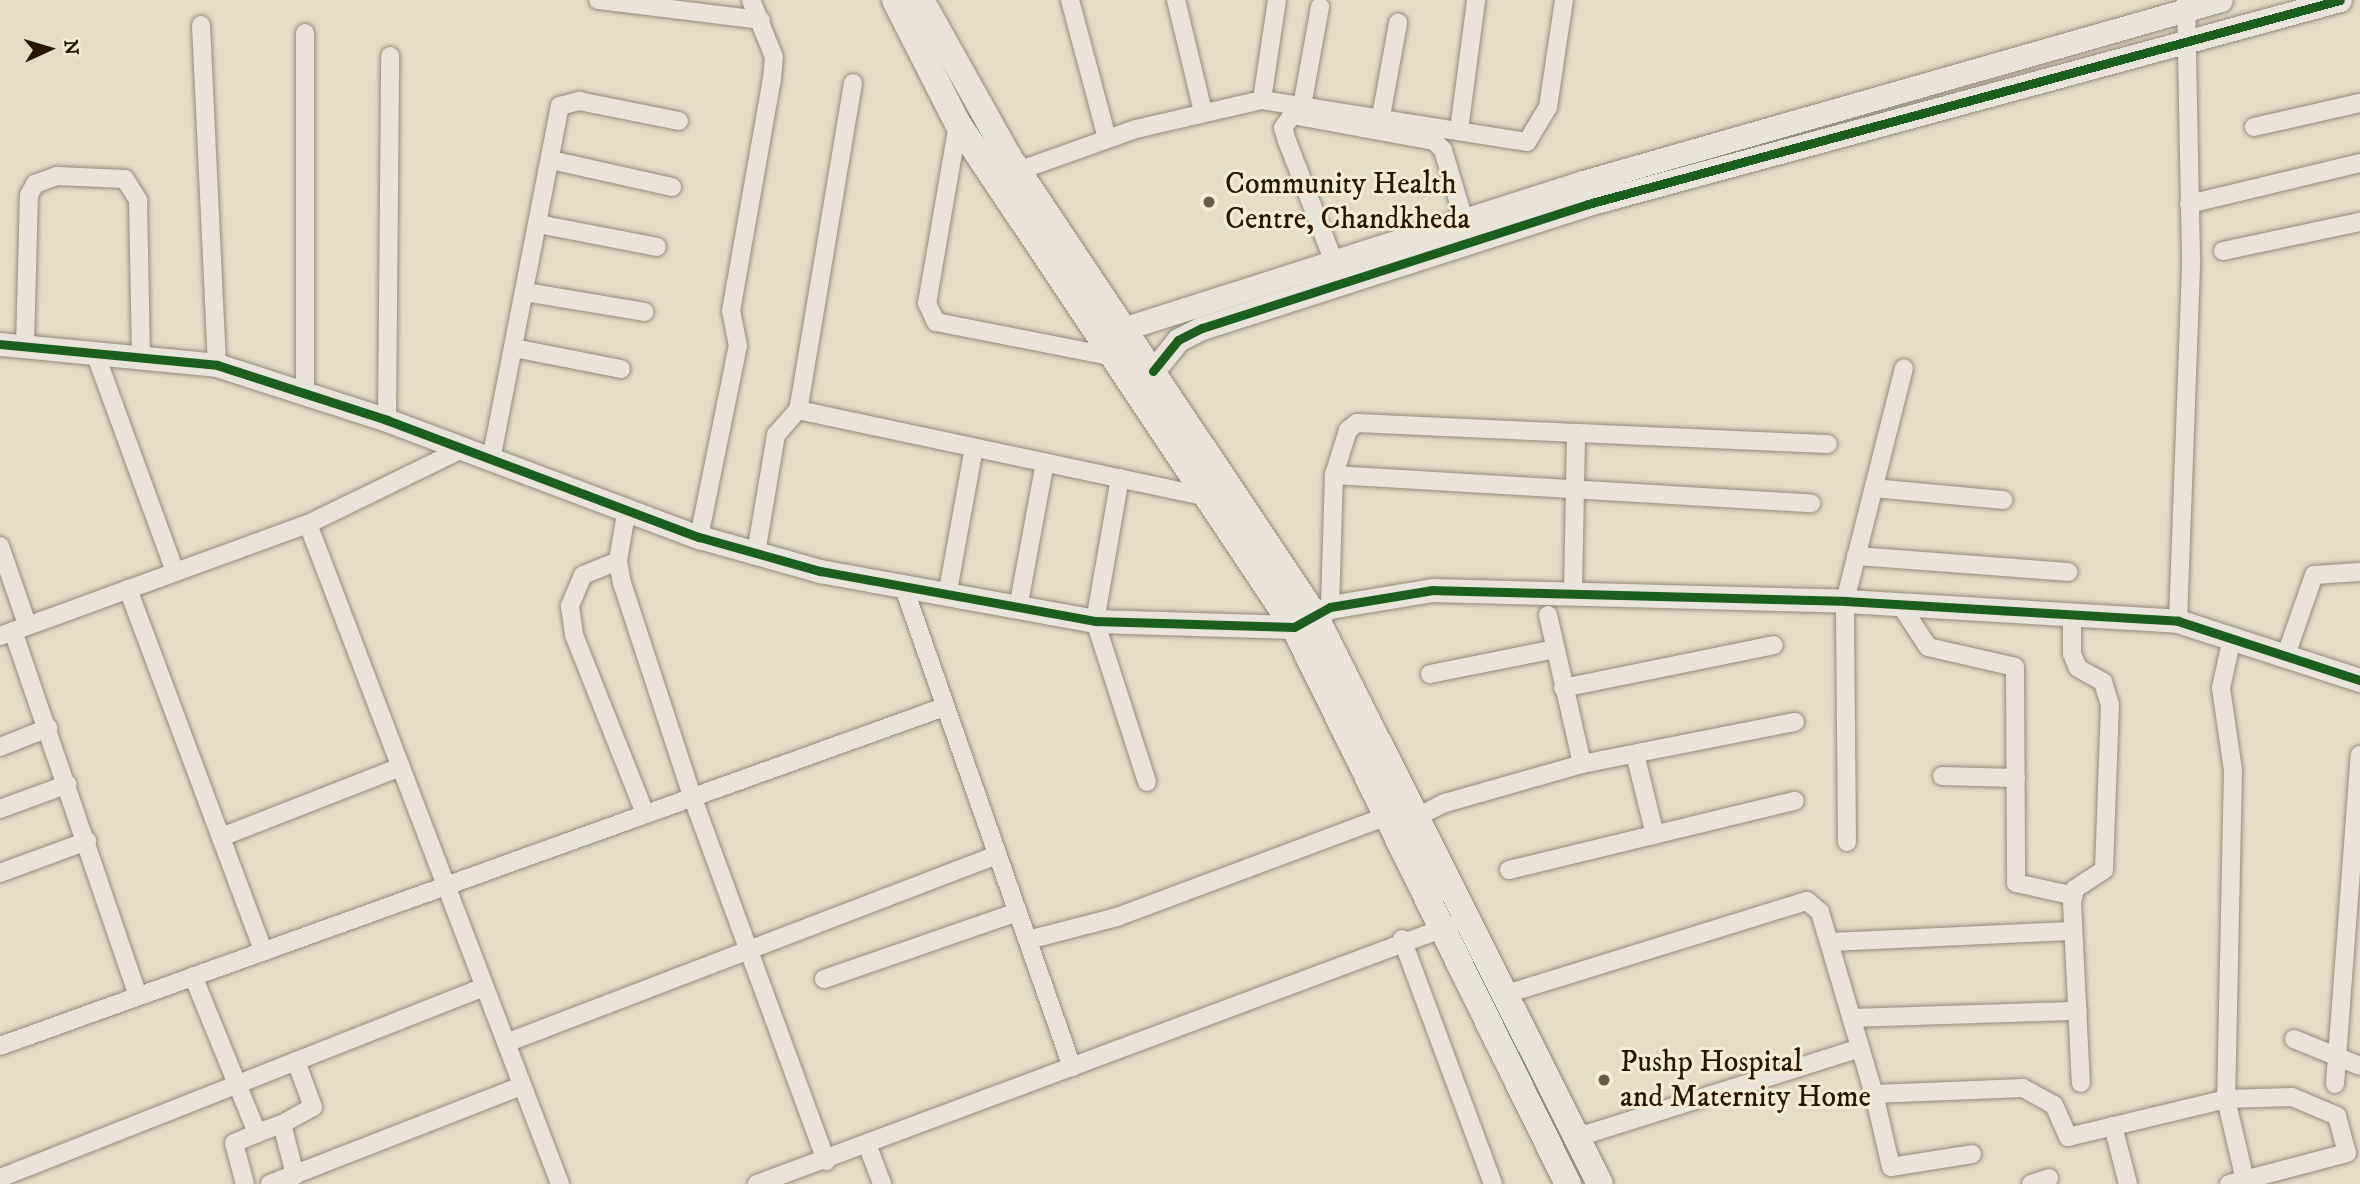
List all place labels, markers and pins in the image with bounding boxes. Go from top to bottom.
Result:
place label: Community Health Centre, Chandkheda [1225,167,1470,237]
marker: Community Health Centre, Chandkheda [1199,192,1219,212]
place label: Pushp Hospital and Maternity Home [1620,1045,1871,1116]
marker: Pushp Hospital and Maternity Home [1594,1070,1614,1090]

